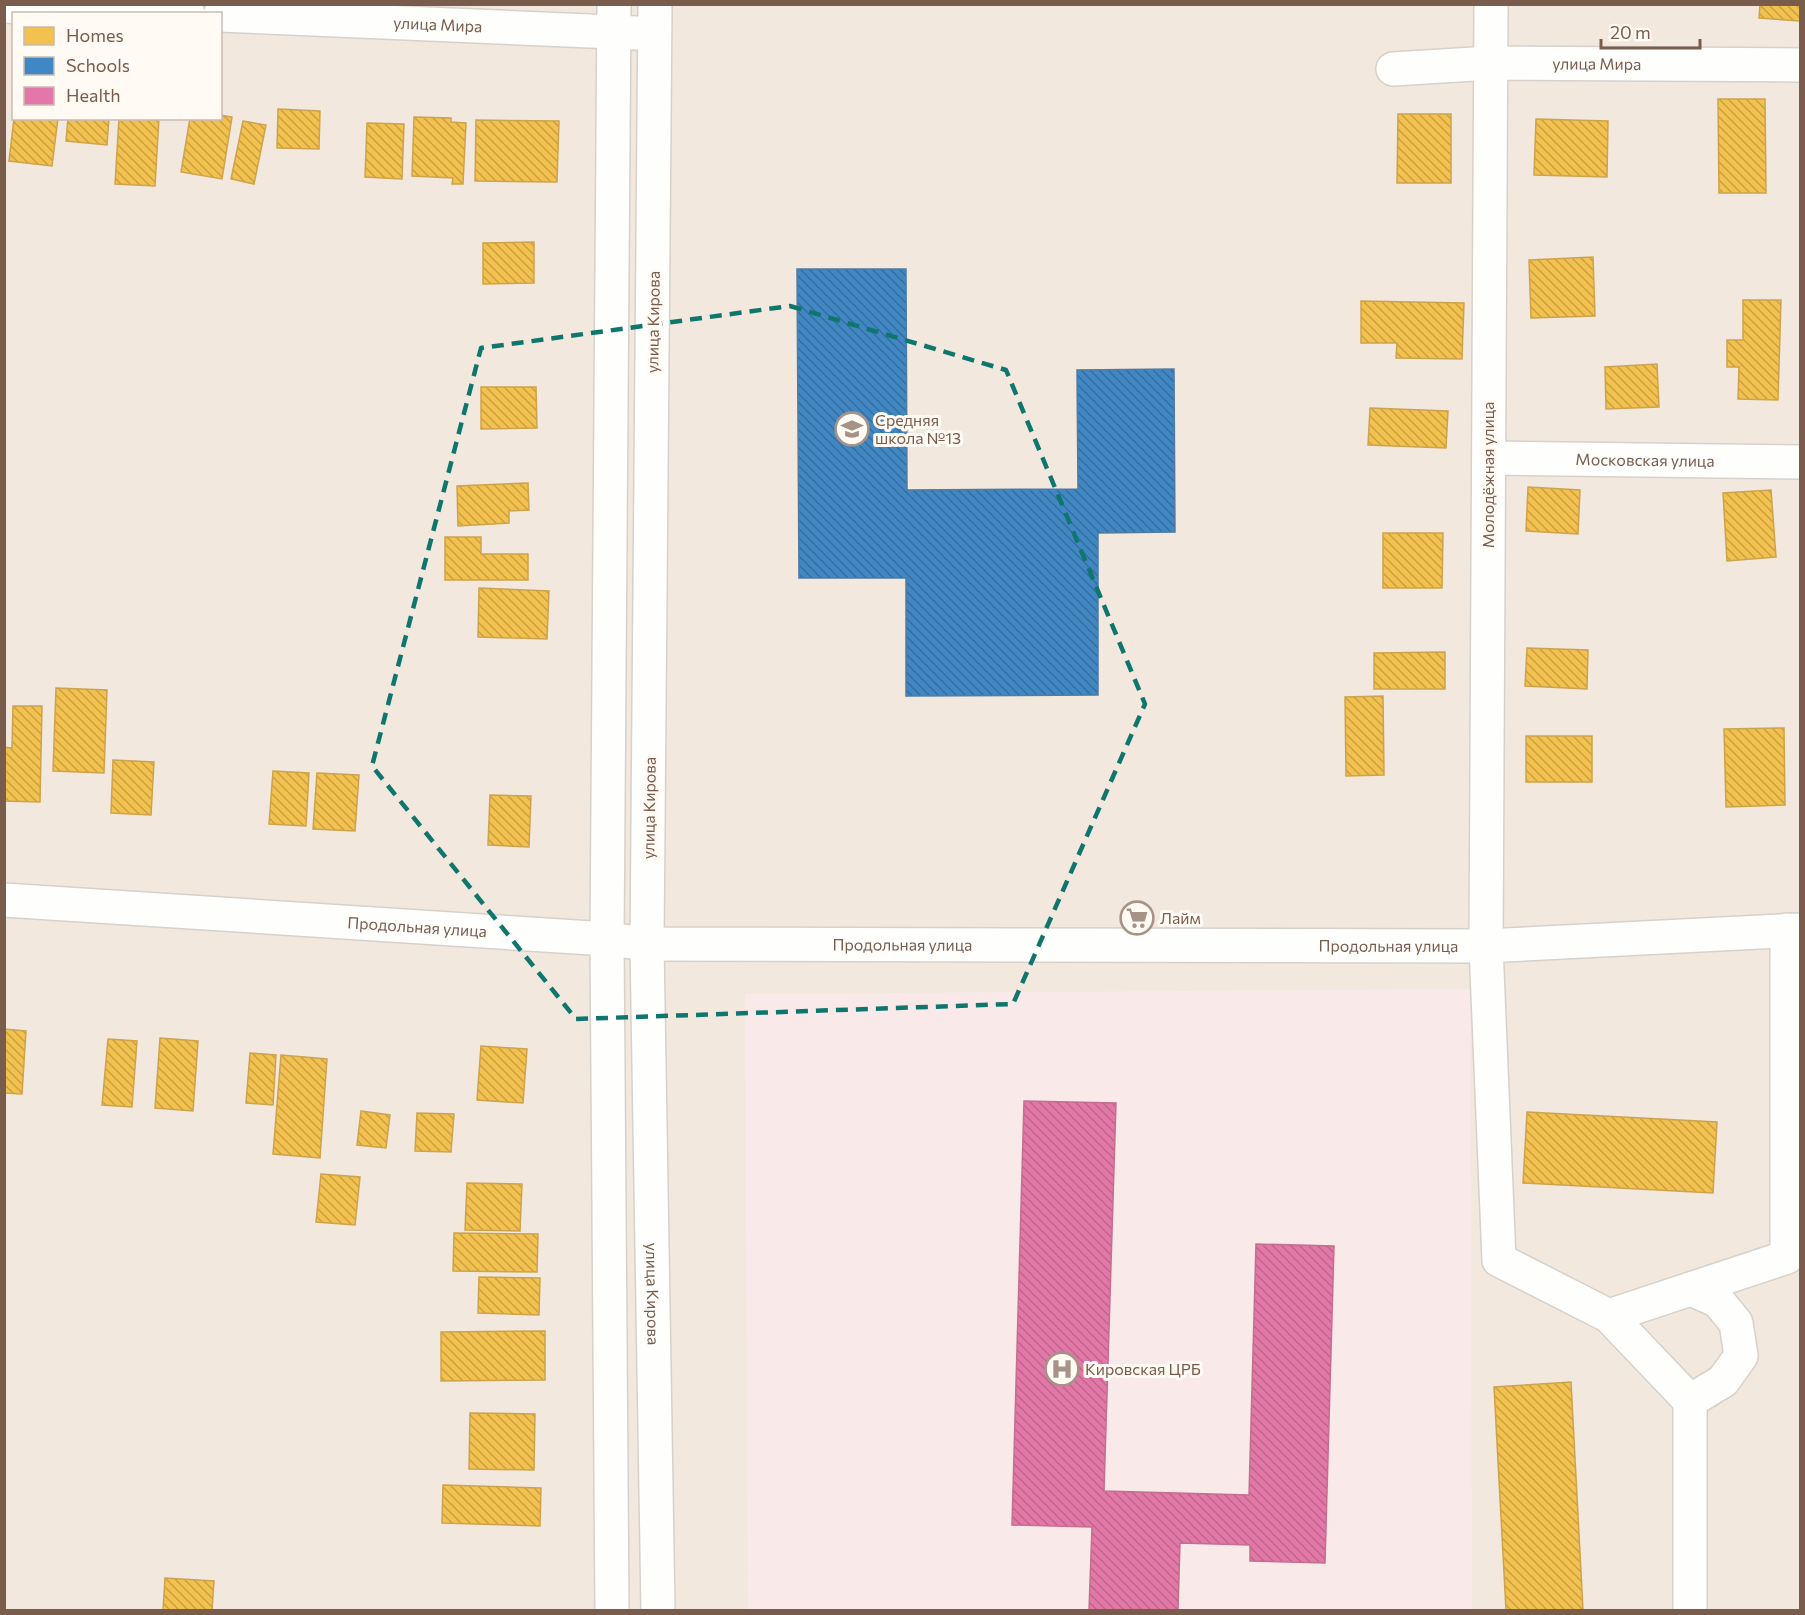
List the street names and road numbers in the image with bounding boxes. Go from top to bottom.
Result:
street label: улица Мира [393,13,483,35]
street label: улица Мира [1552,53,1641,73]
street label: улица Кирова [642,271,663,373]
street label: Молодёжная улица [1478,402,1497,548]
street label: Московская улица [1575,449,1715,470]
street label: улица Кирова [638,757,659,859]
street label: Продольная улица [347,912,488,940]
street label: Продольная улица [833,934,972,954]
street label: Продольная улица [1319,936,1458,955]
street label: улица Кирова [643,1242,664,1345]

